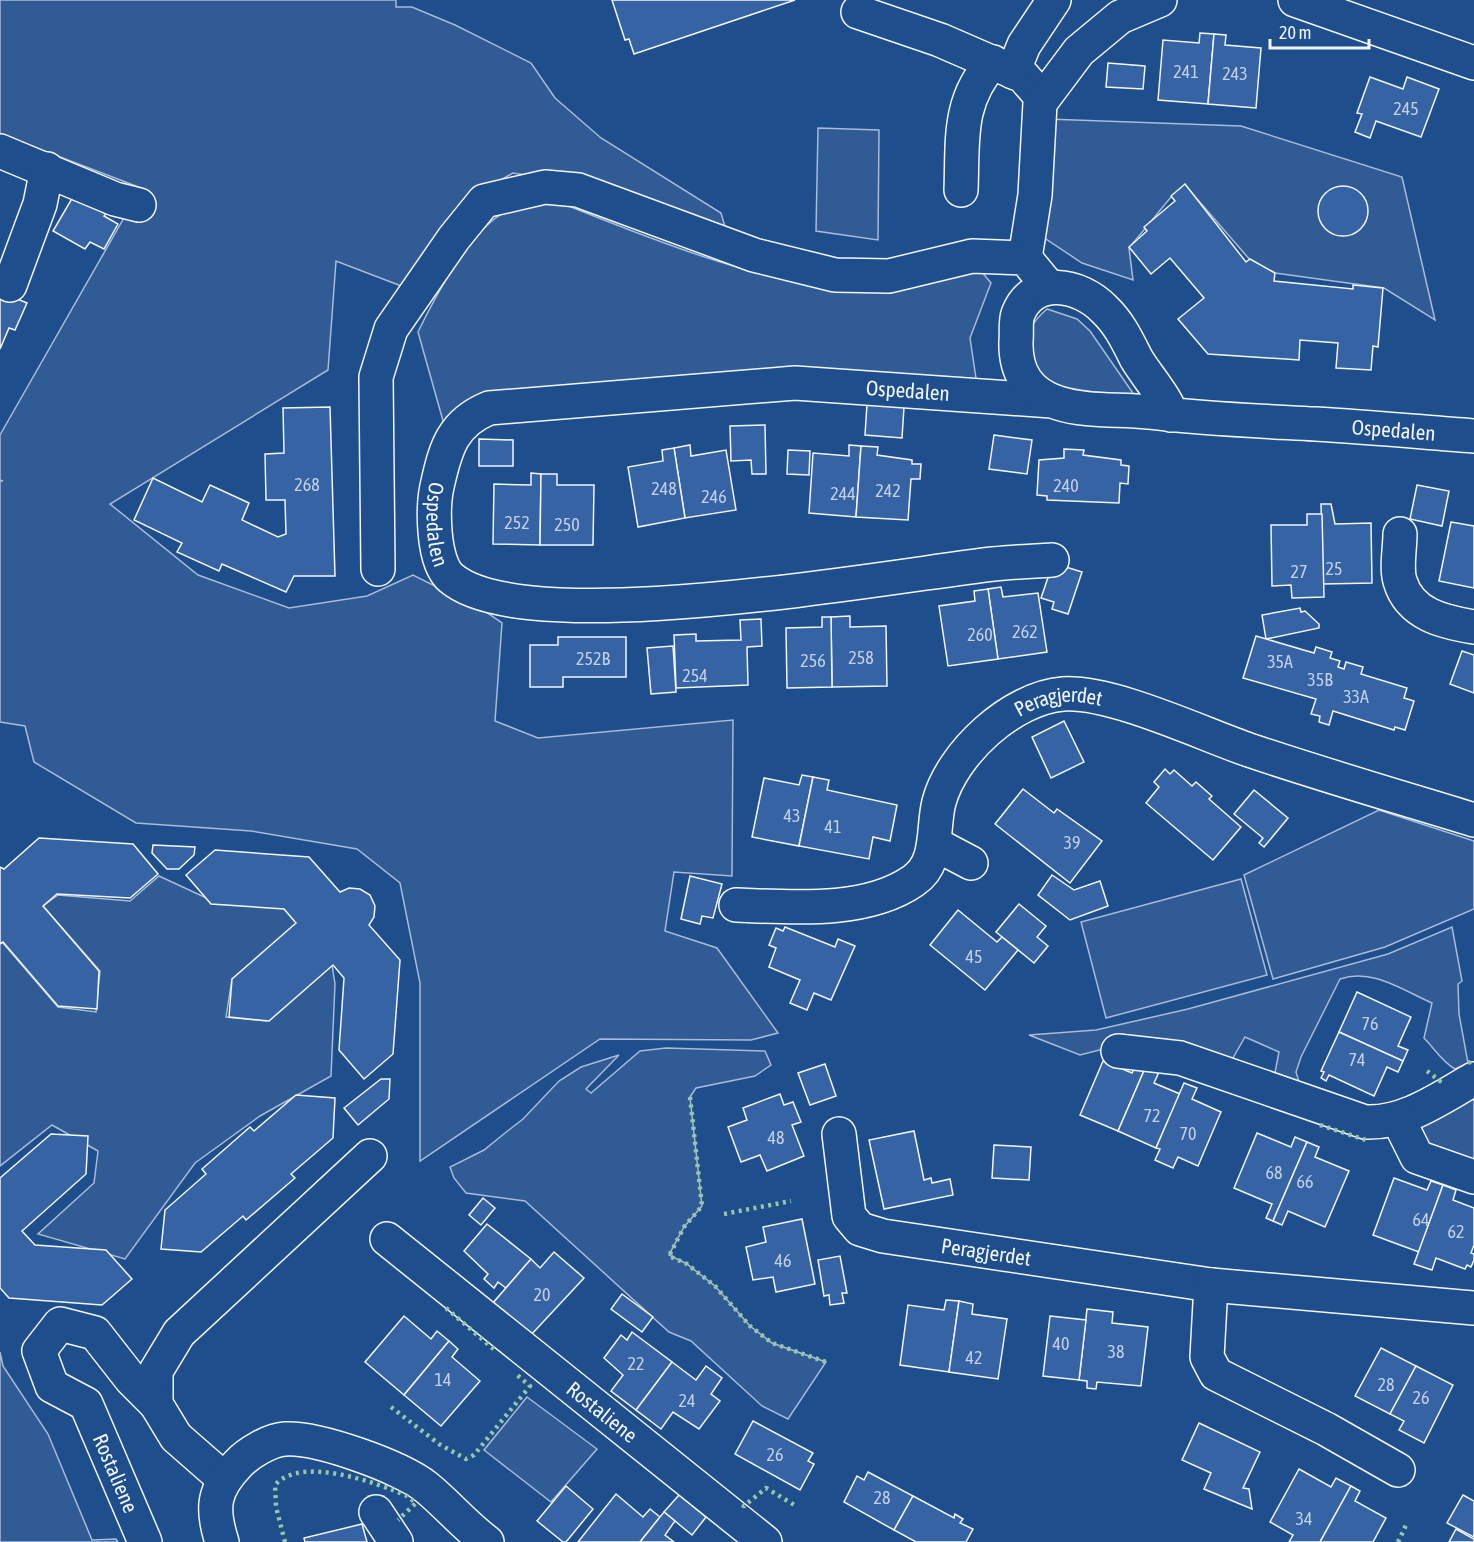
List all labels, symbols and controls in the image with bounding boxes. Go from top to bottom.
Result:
scale bar [1270,12,1369,50]
text: 20 m [1279,22,1311,43]
house number: 241 [1173,61,1199,82]
house number: 243 [1222,63,1248,84]
house number: 245 [1393,98,1419,119]
street label: Ospedalen [865,375,951,405]
street label: Ospedalen [1351,414,1437,445]
house number: 268 [294,474,320,495]
house number: 240 [1053,475,1079,496]
house number: 248 [651,478,677,499]
house number: 242 [875,480,901,501]
street label: Ospedalen [422,481,454,570]
house number: 244 [830,483,856,504]
house number: 246 [701,486,727,507]
house number: 252 [504,512,530,533]
house number: 250 [554,514,580,535]
house number: 25 [1326,558,1342,579]
house number: 27 [1291,561,1307,582]
house number: 262 [1012,621,1038,642]
house number: 260 [967,624,993,645]
house number: 258 [848,647,874,668]
house number: 252B [576,648,610,669]
house number: 256 [800,650,826,671]
house number: 35A [1267,651,1293,672]
house number: 254 [682,665,708,686]
house number: 35B [1307,669,1333,690]
street label: Peragjerdet [1010,682,1105,721]
house number: 33A [1343,686,1369,707]
house number: 43 [784,805,800,826]
house number: 41 [825,816,841,837]
house number: 39 [1064,832,1080,853]
house number: 45 [966,946,982,967]
house number: 76 [1362,1013,1378,1034]
house number: 74 [1349,1049,1365,1070]
house number: 72 [1144,1105,1160,1126]
house number: 70 [1180,1123,1196,1144]
house number: 48 [768,1127,784,1148]
house number: 68 [1266,1162,1282,1183]
house number: 66 [1297,1171,1313,1192]
house number: 64 [1413,1209,1429,1230]
house number: 62 [1448,1221,1464,1242]
street label: Peragjerdet [940,1233,1033,1270]
house number: 46 [775,1250,791,1271]
house number: 20 [534,1284,550,1305]
house number: 40 [1053,1333,1069,1354]
house number: 38 [1108,1341,1124,1362]
house number: 42 [966,1347,982,1368]
house number: 22 [628,1353,644,1374]
house number: 14 [435,1369,451,1390]
house number: 28 [1378,1374,1394,1395]
street label: Rostaliene [562,1376,642,1447]
house number: 26 [1413,1387,1429,1408]
house number: 24 [679,1390,695,1411]
street label: Rostaliene [89,1430,143,1516]
house number: 26 [767,1444,783,1465]
house number: 28 [874,1487,890,1508]
house number: 34 [1296,1508,1312,1529]

